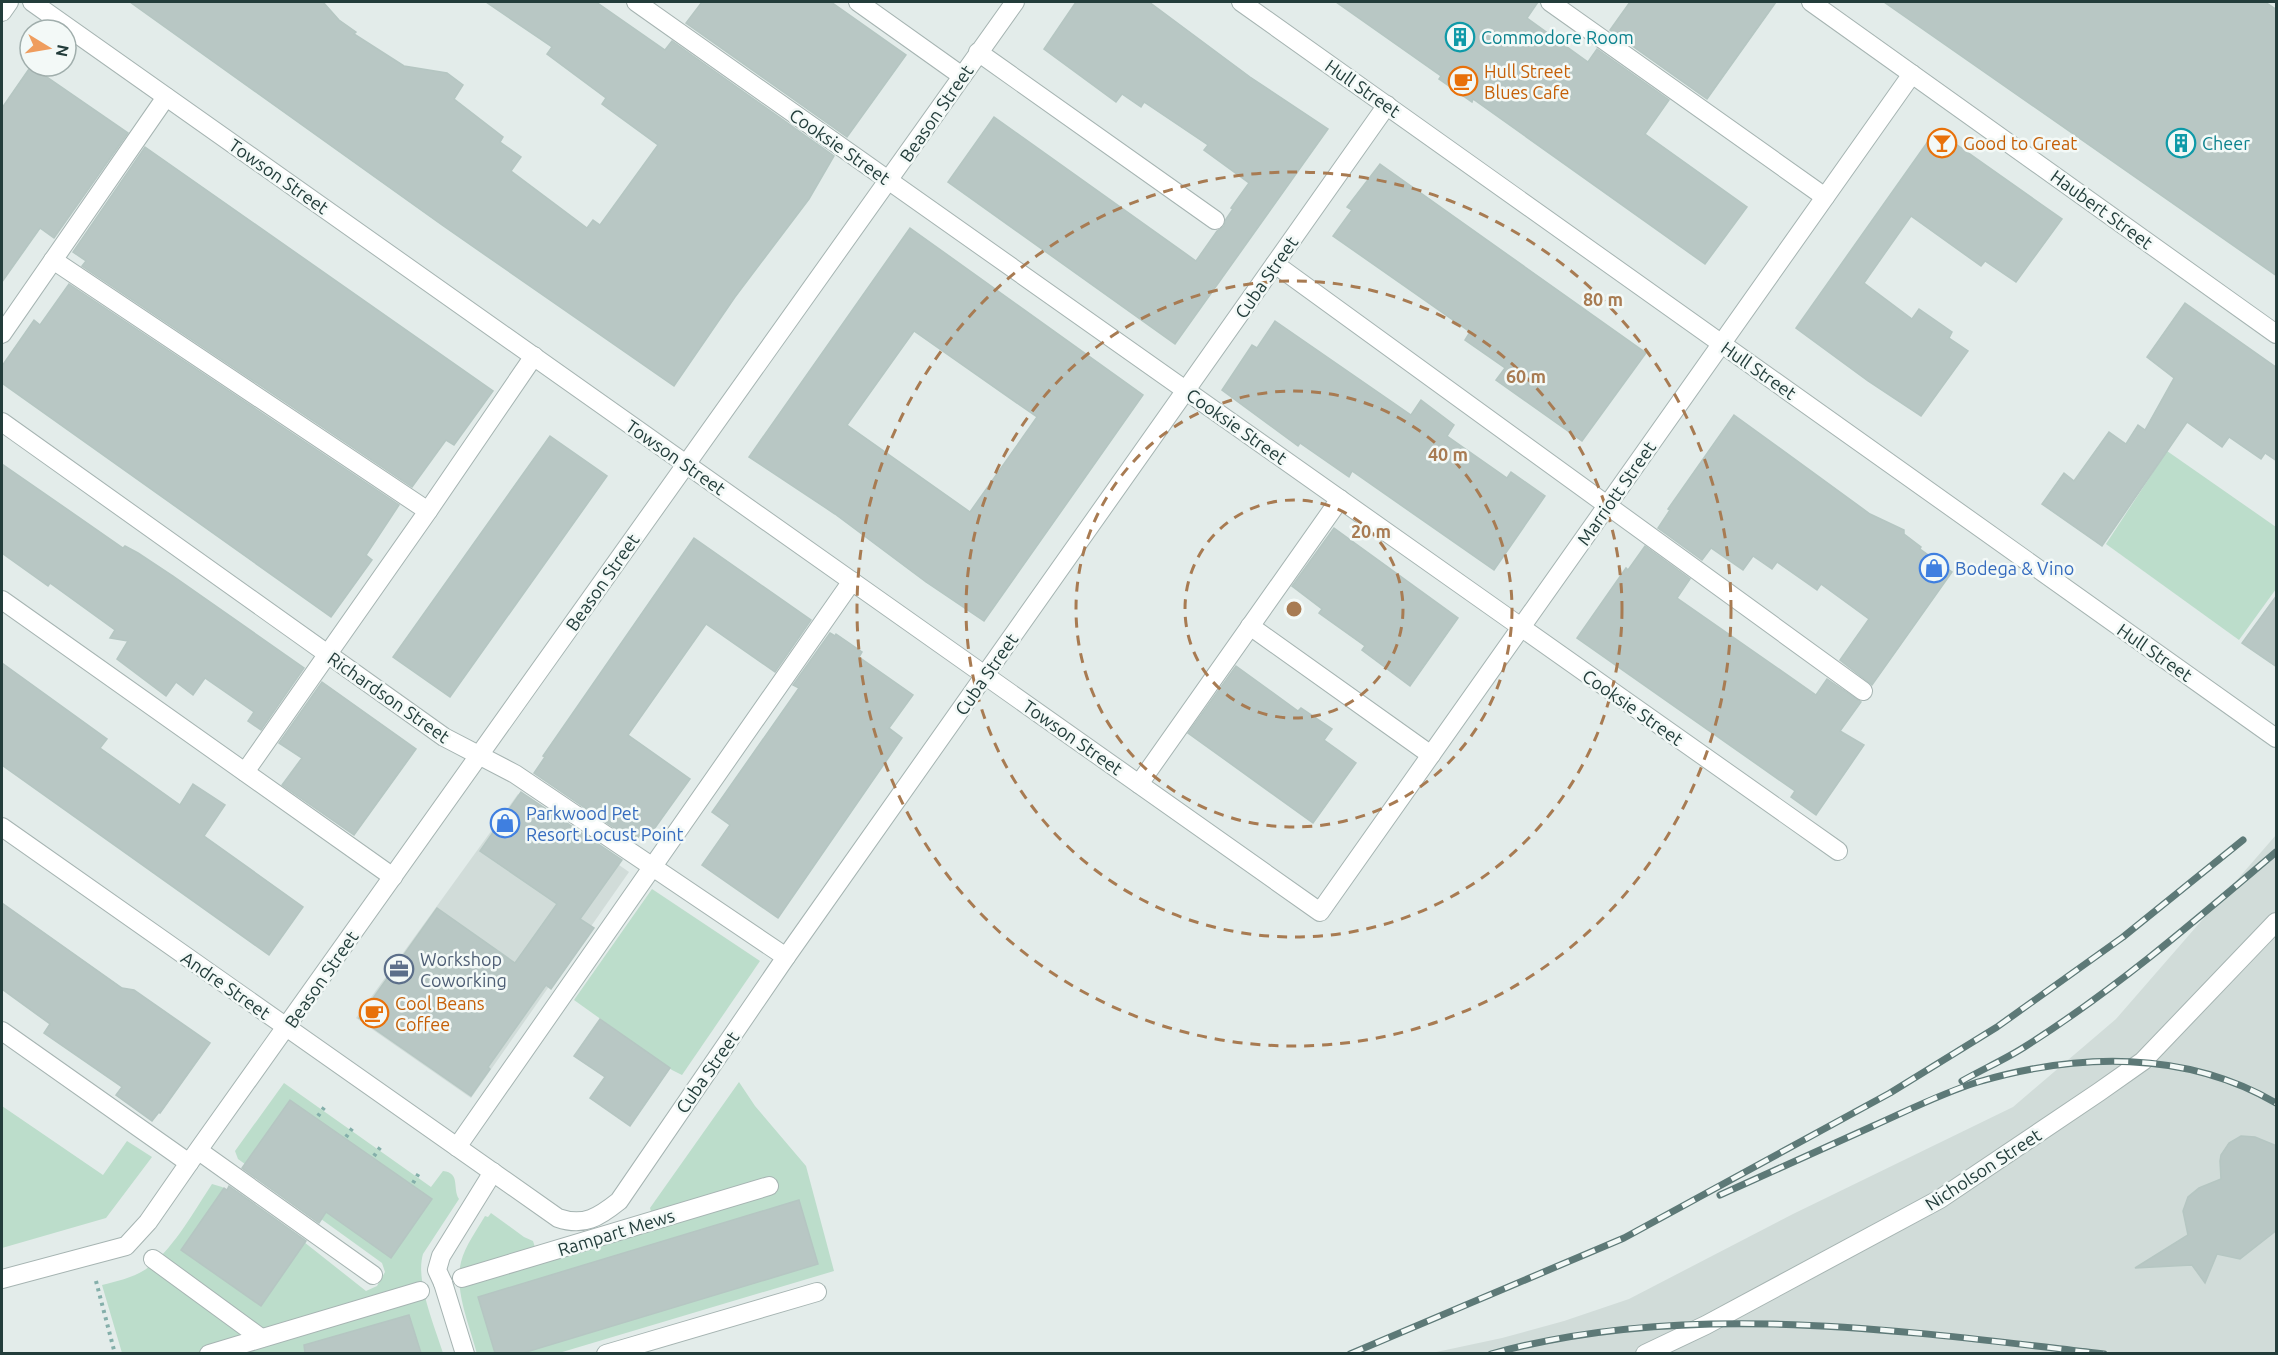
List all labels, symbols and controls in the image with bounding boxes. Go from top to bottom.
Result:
north arrow [18,18,78,78]
building icon: Commodore Room [1444,21,1476,53]
place label: Commodore Room [1481,27,1634,47]
text: N [53,43,73,58]
street label: Hull Street [1322,55,1404,121]
street label: Beason Street [895,61,977,165]
place label: Hull Street Blues Cafe [1484,61,1571,102]
cafe icon: Hull Street Blues Cafe [1447,65,1479,97]
street label: Cooksie Street [786,104,894,188]
bar icon: Good to Great [1926,127,1958,159]
building icon: Cheer [2165,127,2197,159]
place label: Good to Great [1963,133,2077,153]
place label: Cheer [2202,133,2250,153]
street label: Towson Street [225,134,333,218]
street label: Haubert Street [2047,165,2157,253]
street label: Cuba Street [1230,232,1302,322]
text: 80 m [1583,289,1623,309]
street label: Hull Street [1718,337,1800,403]
text: 60 m [1506,366,1546,386]
street label: Cooksie Street [1183,384,1291,468]
street label: Towson Street [622,415,730,499]
street label: Marriott Street [1573,437,1659,549]
text: 40 m [1428,444,1468,464]
text: 20 m [1351,521,1391,541]
street label: Beason Street [561,530,643,634]
shop icon: Bodega & Vino [1918,552,1950,584]
place label: Bodega & Vino [1955,558,2074,578]
centre of rings [1284,599,1304,619]
street label: Hull Street [2114,619,2196,685]
street label: Cuba Street [950,629,1022,719]
street label: Richardson Street [324,648,454,746]
street label: Cooksie Street [1579,665,1687,749]
street label: Towson Street [1019,695,1127,779]
place label: Parkwood Pet Resort Locust Point [526,803,684,844]
shop icon: Parkwood Pet Resort Locust Point [489,807,521,839]
street label: Beason Street [280,927,362,1031]
street label: Andre Street [178,947,274,1023]
place label: Workshop Coworking [420,949,507,990]
office icon: Workshop Coworking [383,953,415,985]
place label: Cool Beans Coffee [395,993,485,1034]
cafe icon: Cool Beans Coffee [358,997,390,1029]
street label: Cuba Street [671,1027,743,1117]
street label: Nicholson Street [1921,1124,2045,1214]
street label: Rampart Mews [555,1205,677,1259]

